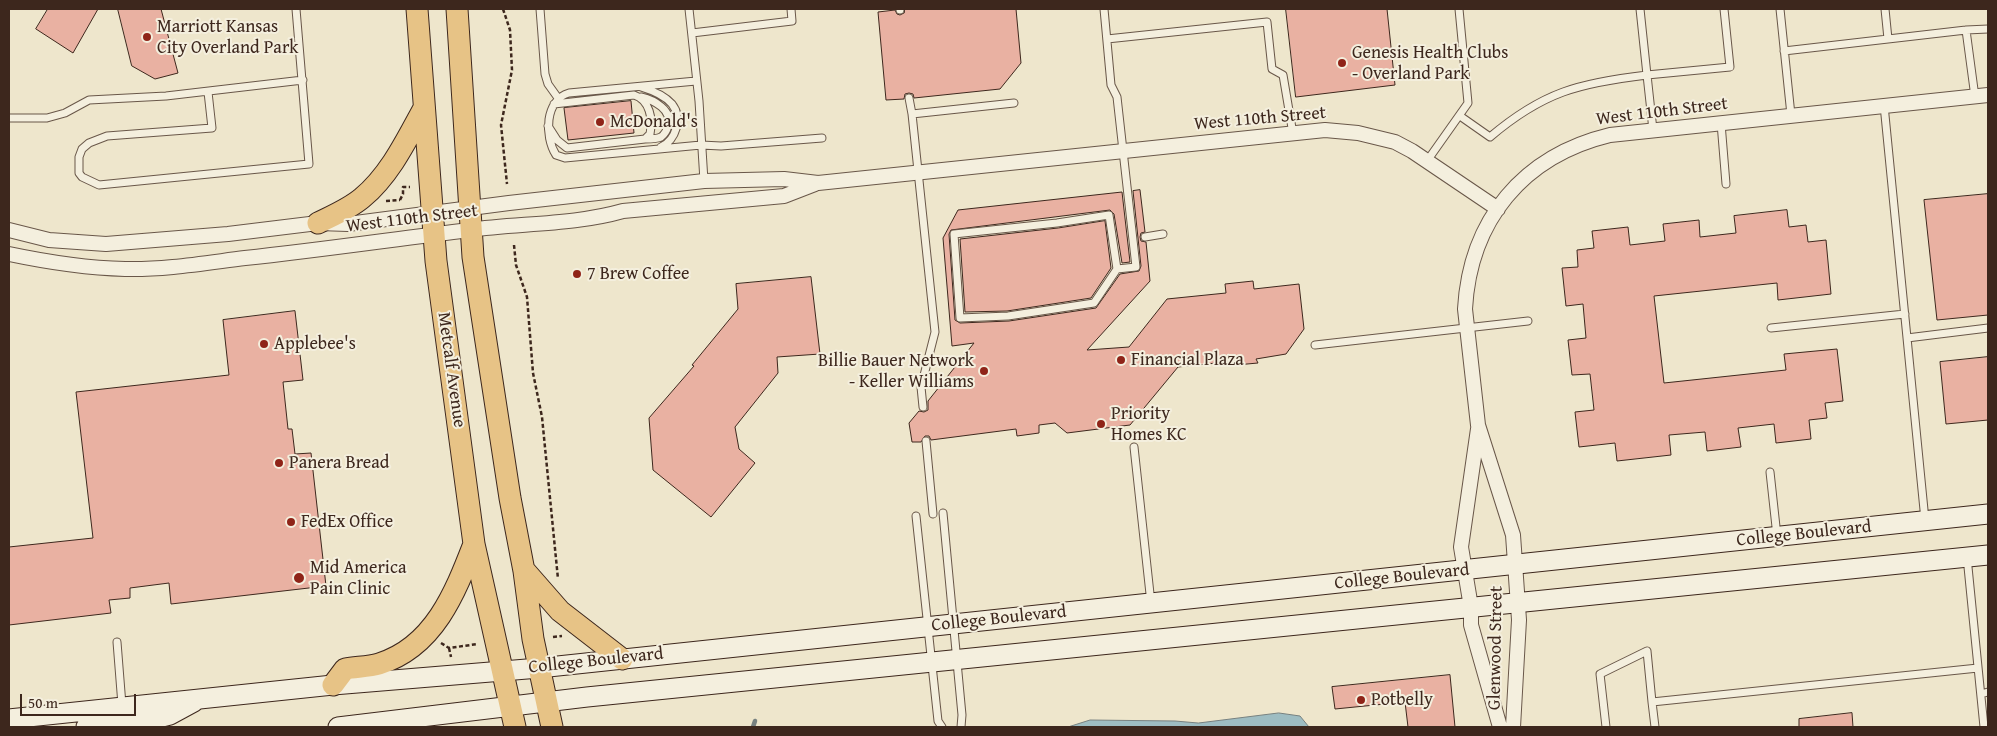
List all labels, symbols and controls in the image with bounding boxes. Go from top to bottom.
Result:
place label: Marriott Kansas City Overland Park [157,16,298,58]
marker: Marriott Kansas City Overland Park [141,31,153,43]
place label: Genesis Health Clubs - Overland Park [1352,42,1508,84]
marker: Genesis Health Clubs - Overland Park [1336,57,1348,69]
street label: West 110th Street [1595,93,1729,131]
street label: West 110th Street [1193,102,1327,136]
place label: McDonald's [610,111,698,133]
marker: McDonald's [594,116,606,128]
street label: West 110th Street [345,200,479,238]
place label: 7 Brew Coffee [587,263,690,285]
marker: 7 Brew Coffee [571,268,583,280]
street label: Metcalf Avenue [432,311,470,429]
place label: Applebee's [274,333,356,355]
marker: Applebee's [258,338,270,350]
place label: Financial Plaza [1131,349,1244,371]
place label: Billie Bauer Network - Keller Williams [818,350,974,392]
marker: Financial Plaza [1115,354,1127,366]
marker: Billie Bauer Network - Keller Williams [978,365,990,377]
place label: Priority Homes KC [1111,403,1187,446]
marker: Priority Homes KC [1095,418,1107,430]
place label: Panera Bread [289,452,389,474]
marker: Panera Bread [273,457,285,469]
place label: FedEx Office [301,511,393,533]
marker: FedEx Office [285,516,297,528]
street label: College Boulevard [1736,516,1872,552]
place label: Mid America Pain Clinic [310,557,406,600]
street label: College Boulevard [1334,559,1470,595]
marker: Mid America Pain Clinic [292,571,306,585]
street label: Glenwood Street [1484,586,1508,710]
street label: College Boulevard [931,601,1067,637]
street label: College Boulevard [528,643,664,679]
scale bar [22,684,139,716]
place label: Potbelly [1371,689,1433,711]
text: 50 m [28,692,58,713]
marker: Potbelly [1355,694,1367,706]

